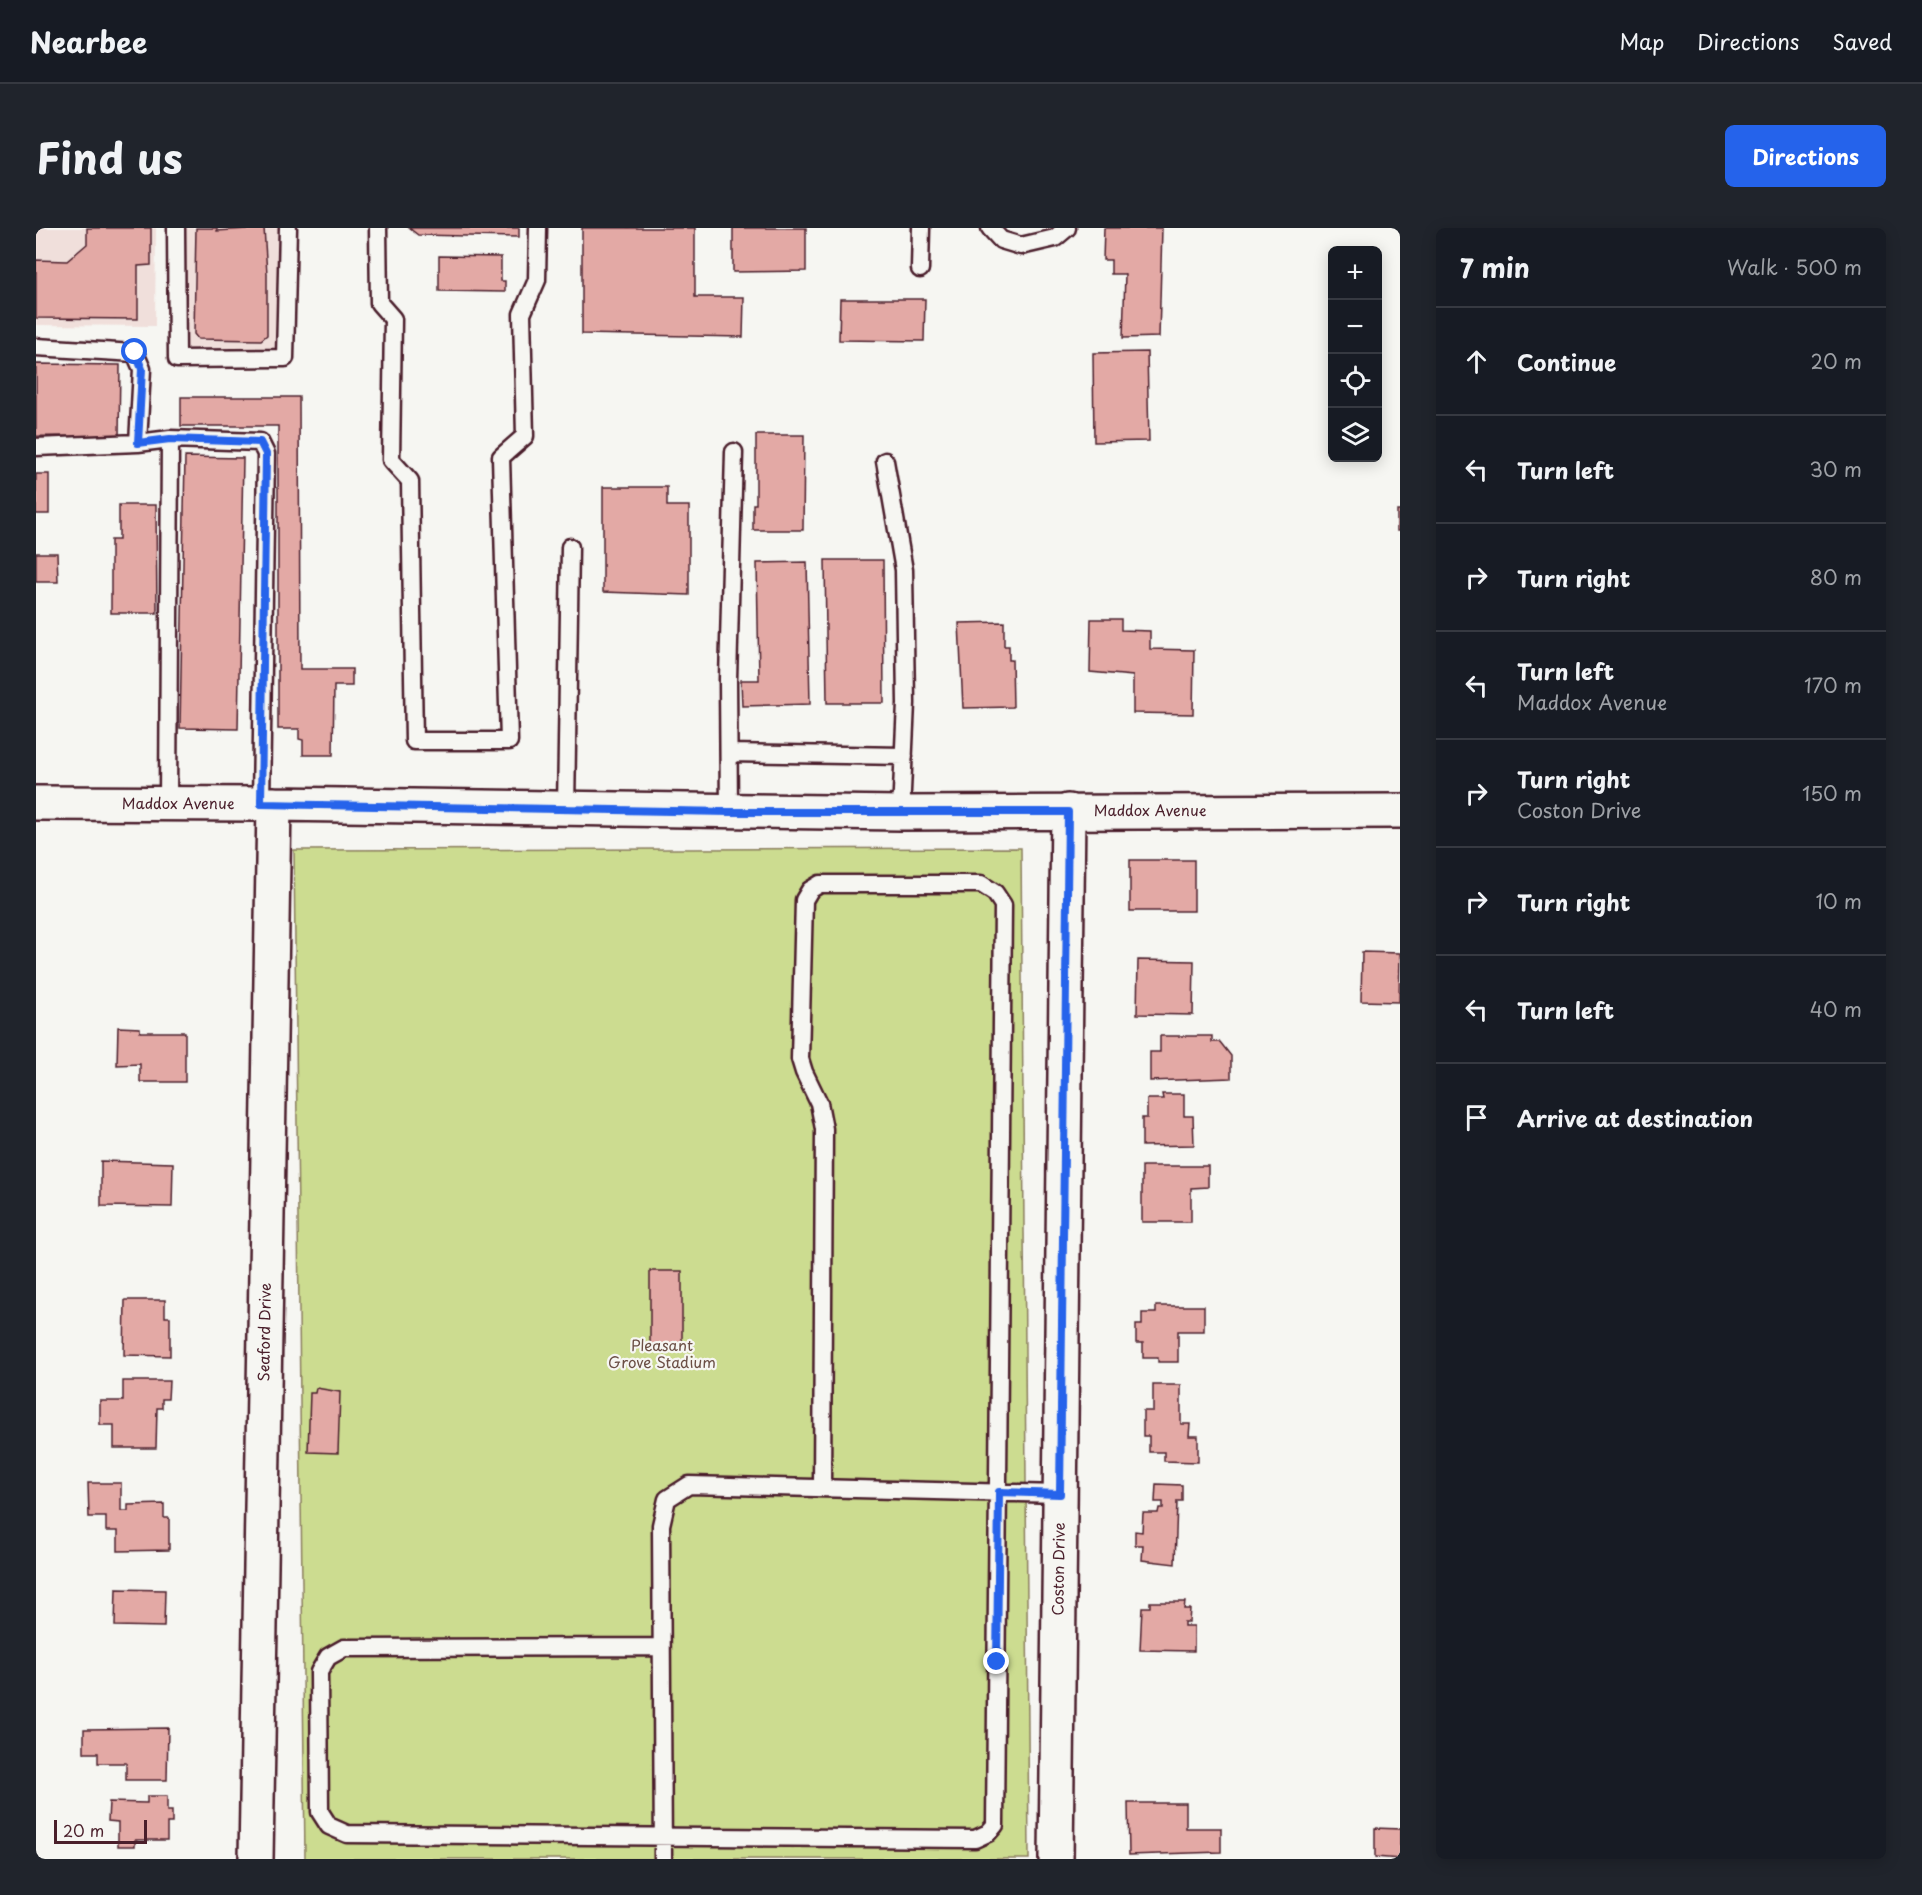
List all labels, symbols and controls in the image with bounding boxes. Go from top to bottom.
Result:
text: Nearbee [30,20,147,63]
text: Map [1619,25,1664,57]
text: Directions [1697,25,1799,57]
text: Saved [1832,25,1892,57]
text: Find us [36,125,183,188]
button: Directions [1725,125,1886,187]
map controls [1328,246,1382,462]
button: + [1328,246,1382,300]
text: 7 min [1460,248,1530,287]
text: Walk · 500 m [1727,252,1862,282]
button: − [1328,300,1382,354]
route start [121,338,147,364]
icon: ahead [1460,345,1493,378]
text: Continue [1517,345,1616,378]
text: 20 m [1810,346,1862,376]
button: locate [1328,354,1382,408]
button: layers [1328,408,1382,462]
icon: left [1460,453,1493,486]
text: Turn left [1517,453,1614,486]
text: 30 m [1809,454,1862,484]
icon: right [1460,561,1493,594]
text: Turn right [1517,561,1630,594]
text: 80 m [1810,562,1862,592]
text: Turn left [1517,654,1614,687]
icon: left [1460,669,1493,702]
text: 170 m [1804,670,1862,700]
text: Maddox Avenue [1517,687,1667,717]
text: Turn right [1517,762,1630,795]
icon: right [1460,777,1493,810]
text: 150 m [1802,778,1862,808]
street label: Maddox Avenue [122,791,234,814]
text: Coston Drive [1517,795,1641,825]
street label: Maddox Avenue [1094,798,1206,821]
icon: right [1460,885,1493,918]
text: Turn right [1517,885,1630,918]
text: 10 m [1815,886,1862,916]
icon: left [1460,993,1493,1026]
text: Turn left [1517,993,1614,1026]
text: 40 m [1810,994,1862,1024]
icon: arrive [1460,1101,1493,1134]
text: Arrive at destination [1517,1101,1753,1134]
street label: Seaford Drive [251,1282,276,1382]
park label: Pleasant Grove Stadium [608,1333,716,1373]
street label: Coston Drive [1045,1522,1070,1616]
route end [983,1648,1009,1674]
scale bar [54,1817,147,1844]
text: 20 m [63,1818,104,1842]

